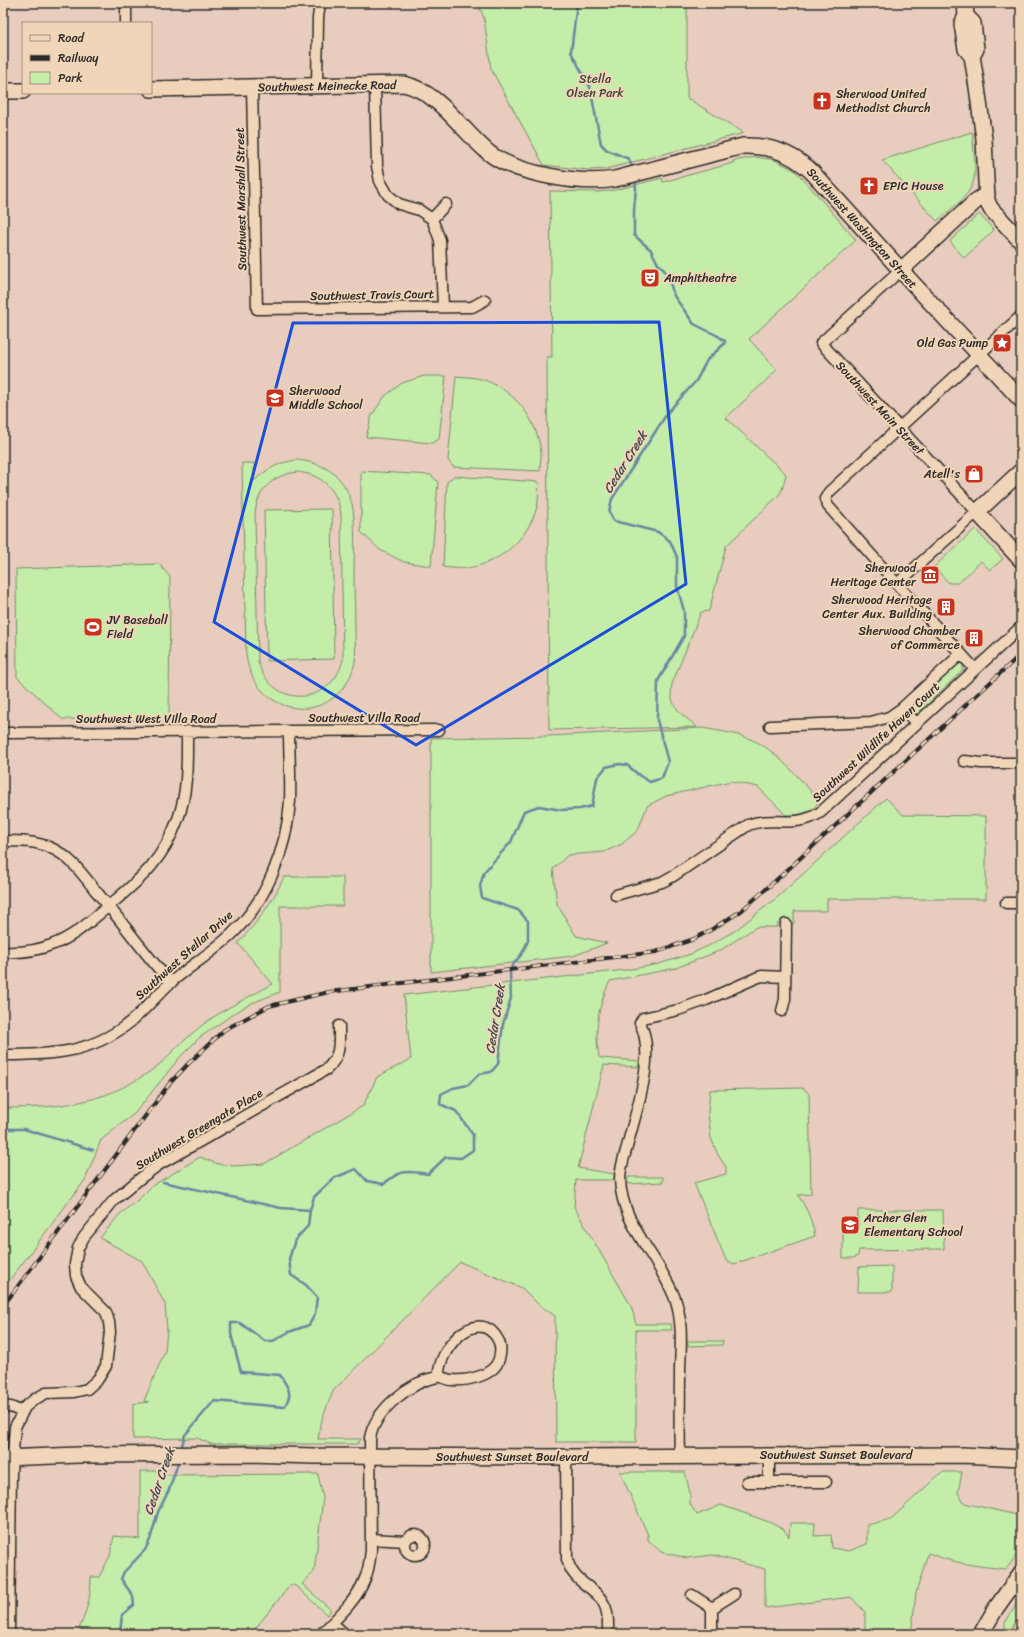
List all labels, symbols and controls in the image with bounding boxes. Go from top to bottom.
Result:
legend [22,22,152,94]
text: Road [58,27,85,49]
text: Railway [58,47,99,69]
text: Park [58,67,83,89]
park label: Stella Olsen Park [566,68,624,104]
street label: Southwest Meinecke Road [258,74,397,98]
place label: Sherwood United Methodist Church [836,83,931,119]
church icon: Sherwood United Methodist Church [811,90,833,112]
street label: Southwest Marshall Street [229,127,253,271]
street label: Southwest Washington Street [801,162,923,294]
church icon: EPIC House [858,175,880,197]
place label: EPIC House [883,175,944,197]
theatre icon: Amphitheatre [639,267,661,289]
place label: Amphitheatre [663,267,737,289]
street label: Southwest Travis Court [310,283,434,307]
place label: Old Gas Pump [917,332,989,354]
place icon: Old Gas Pump [991,332,1013,354]
street label: Southwest Main Street [830,356,931,461]
place label: Sherwood Middle School [289,380,363,416]
school or university icon: Sherwood Middle School [264,387,286,409]
water label: Cedar Creek [597,424,654,498]
place label: Atell's [923,463,960,485]
shop icon: Atell's [963,463,985,485]
place label: Sherwood Heritage Center [830,557,918,593]
museum icon: Sherwood Heritage Center [919,564,941,586]
place label: Sherwood Heritage Center Aux. Building [822,589,932,625]
building icon: Sherwood Heritage Center Aux. Building [935,596,957,618]
place label: JV Baseball Field [106,609,168,645]
sports icon: JV Baseball Field [82,616,104,638]
place label: Sherwood Chamber of Commerce [859,620,961,656]
building icon: Sherwood Chamber of Commerce [963,627,985,649]
street label: Southwest Wildlife Haven Court [807,676,945,808]
street label: Southwest Villa Road [308,707,420,729]
street label: Southwest West Villa Road [76,708,218,730]
street label: Southwest Stellar Drive [130,905,238,1005]
water label: Cedar Creek [478,980,512,1055]
street label: Southwest Greengate Place [131,1082,267,1176]
place label: Archer Glen Elementary School [863,1207,964,1243]
school or university icon: Archer Glen Elementary School [839,1214,861,1236]
water label: Cedar Creek [137,1442,182,1518]
street label: Southwest Sunset Boulevard [760,1444,913,1466]
street label: Southwest Sunset Boulevard [436,1446,589,1468]

